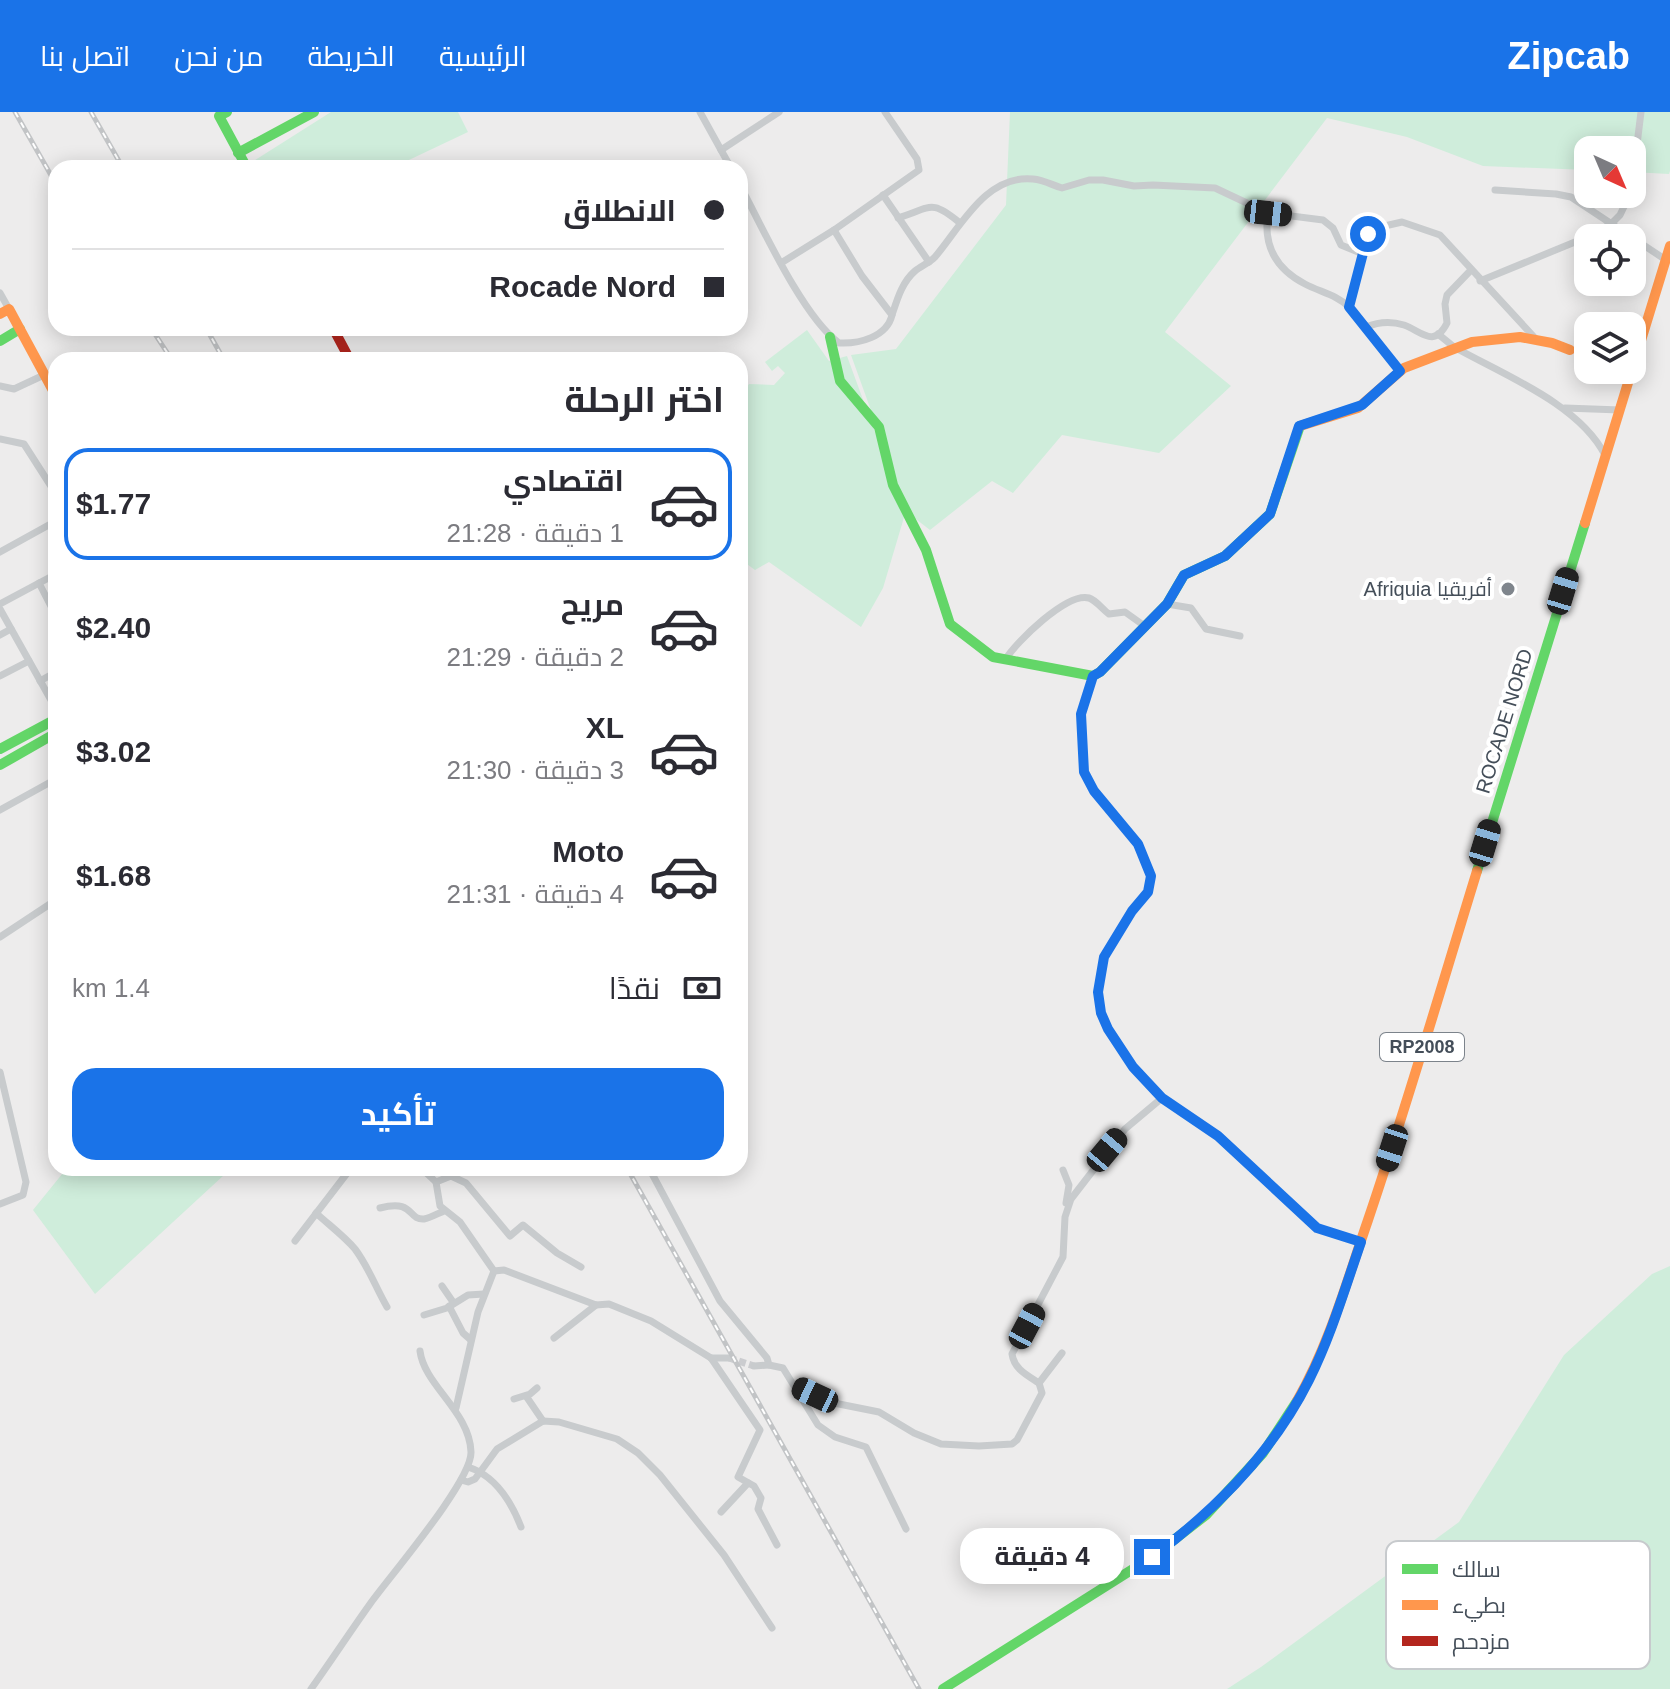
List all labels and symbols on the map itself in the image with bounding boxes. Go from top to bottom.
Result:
north arrow [1574,136,1646,208]
car [1243,199,1293,227]
route start [1350,216,1386,252]
car [1545,565,1581,617]
place label: Afriquia أفريقيا [1364,577,1492,601]
marker: Afriquia أفريقيا [1499,580,1517,598]
street label: ROCADE NORD [1472,646,1536,796]
car [1467,817,1503,869]
road number: RP2008 [1380,1033,1464,1061]
car [1373,1121,1411,1175]
car [1082,1124,1132,1176]
car [1005,1299,1049,1353]
car [788,1374,842,1416]
callout: 4 دقيقة [960,1529,1124,1585]
route end [1134,1539,1170,1575]
legend [1386,1541,1650,1669]
text: سالك [1452,1557,1501,1582]
text: بطيء [1452,1593,1506,1622]
text: مزدحم [1452,1629,1510,1657]

